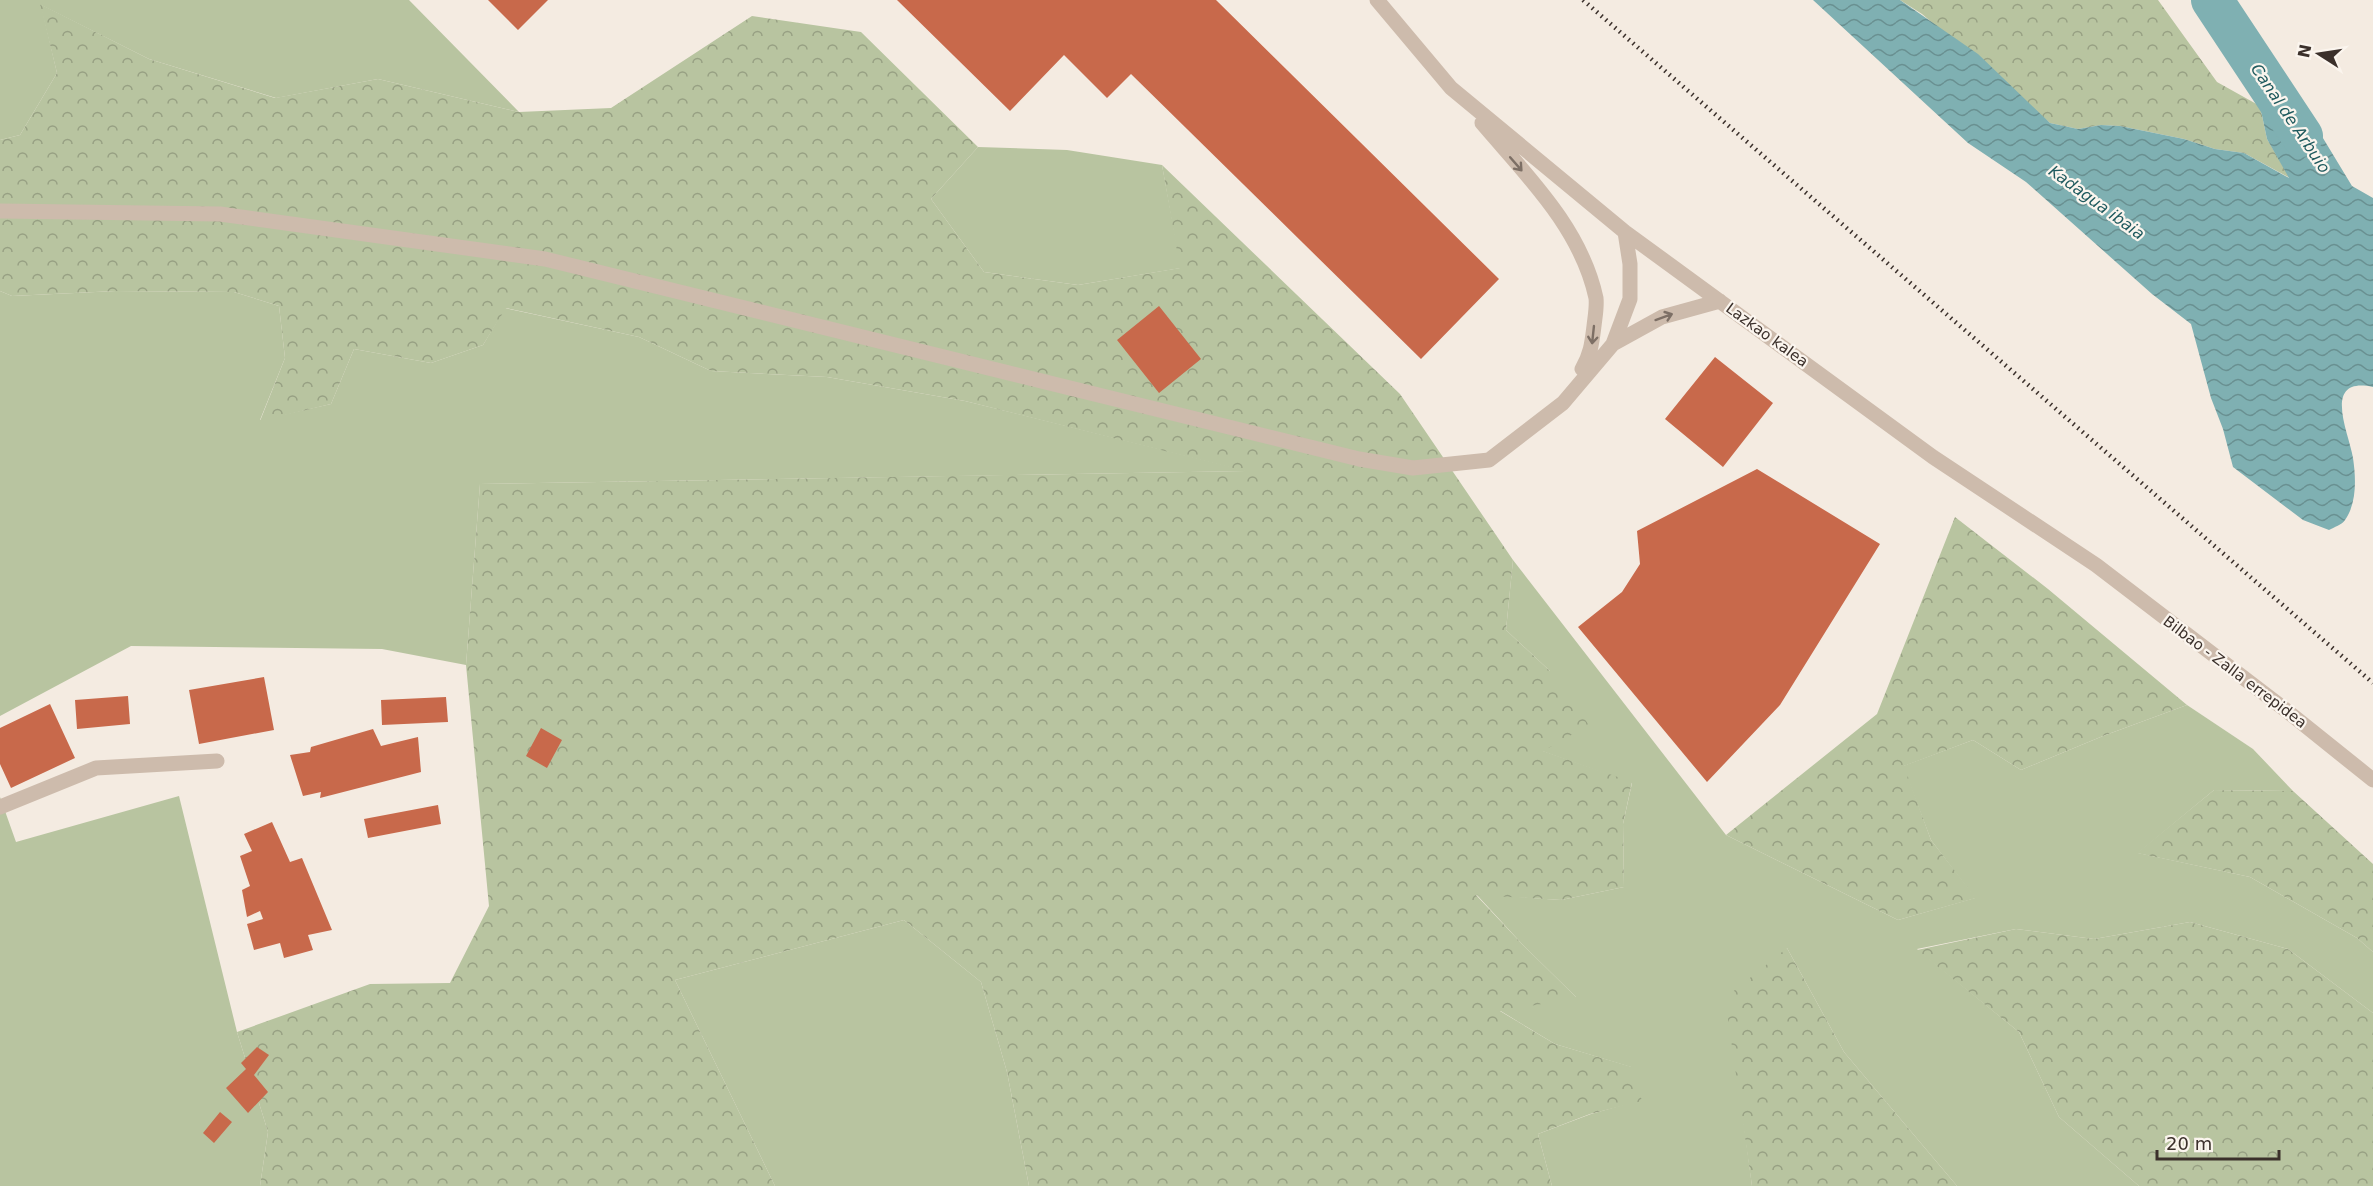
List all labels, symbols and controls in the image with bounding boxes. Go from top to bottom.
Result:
north arrow [2289,24,2349,84]
text: N [2294,42,2316,60]
water label: Canal de Arbuio [2247,60,2334,177]
one-way arrow [1510,156,1523,172]
water label: Kadagua ibaia [2045,161,2148,243]
street label: Lazkao kalea [1722,299,1812,371]
one-way arrow [1655,311,1673,322]
one-way arrow [1587,325,1598,345]
street label: Bilbao - Zalla errepidea [2160,612,2310,732]
scale bar [2157,1123,2278,1161]
text: 20 m [2166,1133,2212,1154]

